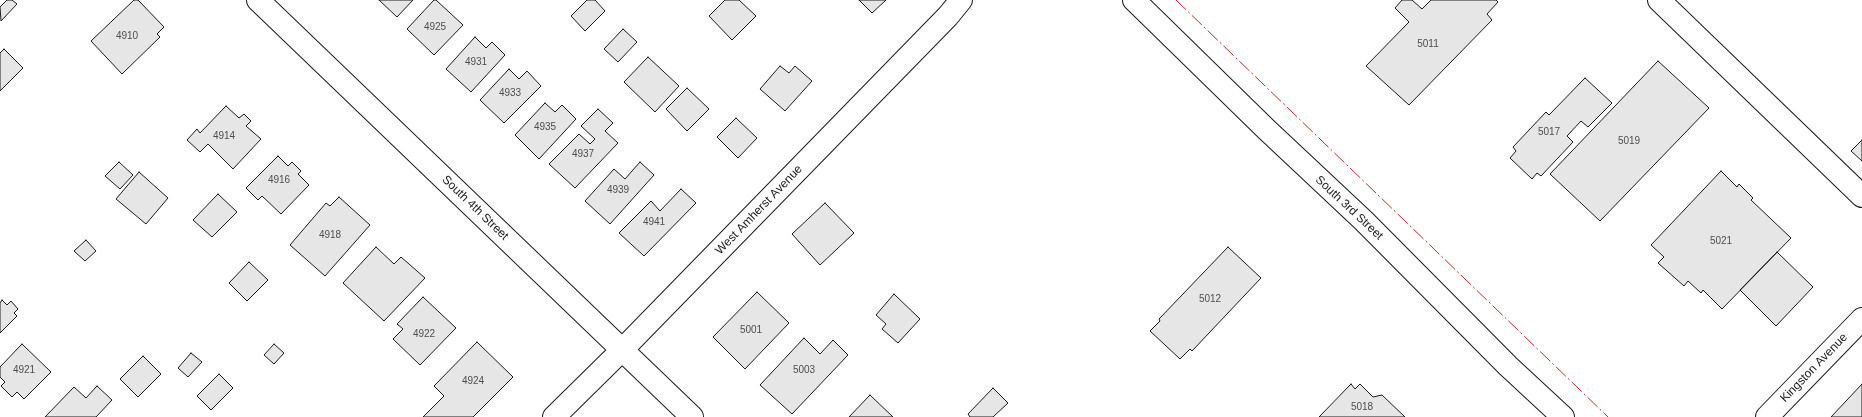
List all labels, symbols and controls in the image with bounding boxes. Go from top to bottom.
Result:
house number: 4925 [424,21,446,33]
house number: 4910 [116,30,138,42]
house number: 5011 [1417,38,1439,50]
house number: 4931 [465,56,487,68]
house number: 4933 [499,87,521,99]
house number: 4935 [534,121,556,133]
house number: 5017 [1538,126,1560,138]
house number: 4914 [213,130,235,142]
house number: 5019 [1618,135,1640,147]
house number: 4937 [572,148,594,160]
street label: West Amherst Avenue [713,162,805,258]
street label: South 4th Street [439,173,511,243]
street label: South 3rd Street [1312,173,1386,243]
house number: 4916 [268,174,290,186]
house number: 4939 [607,184,629,196]
house number: 4941 [643,216,665,228]
house number: 4918 [319,229,341,241]
house number: 5021 [1710,235,1732,247]
house number: 5012 [1199,293,1221,305]
house number: 5001 [740,324,762,336]
house number: 4922 [413,328,435,340]
street label: Kingston Avenue [1777,330,1851,406]
house number: 4921 [13,364,35,376]
house number: 5003 [793,364,815,376]
house number: 4924 [462,375,484,387]
house number: 5018 [1351,401,1373,413]

